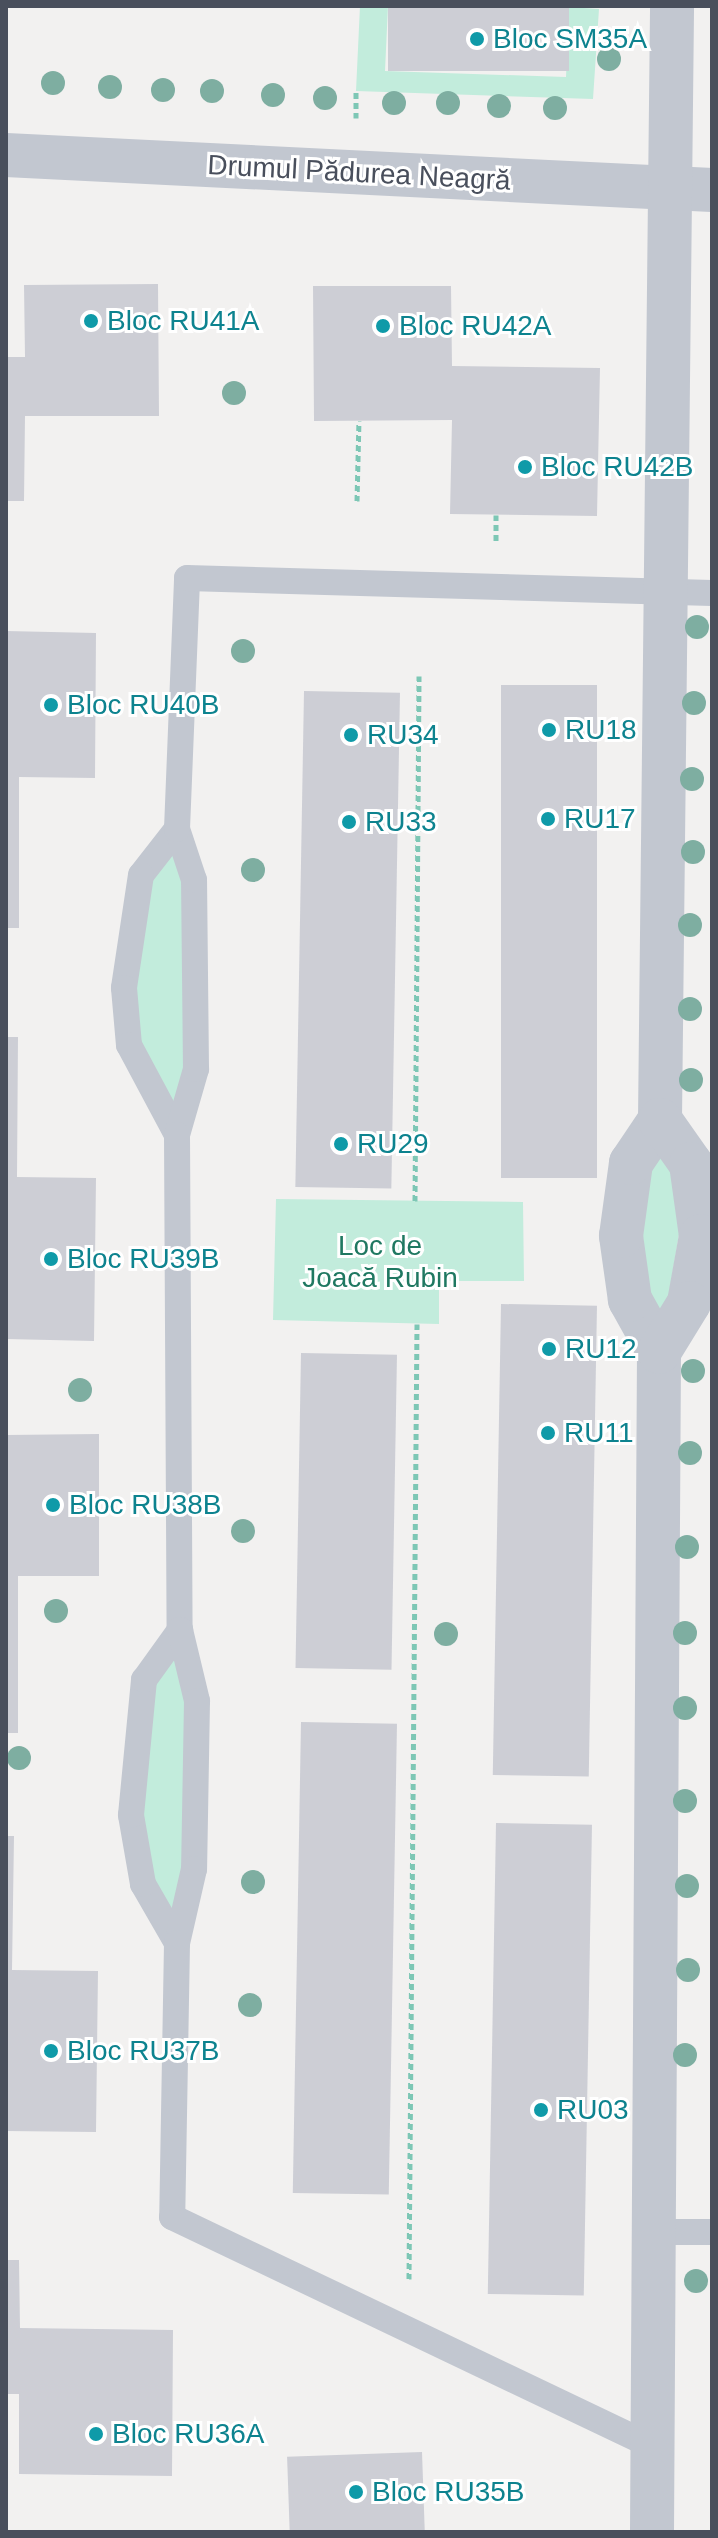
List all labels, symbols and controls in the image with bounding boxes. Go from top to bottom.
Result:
place label: Bloc SM35A [493,22,647,56]
marker: Bloc SM35A [468,30,486,48]
street label: Drumul Pădurea Neagră [207,148,511,198]
place label: Bloc RU41A [107,304,260,338]
place label: Bloc RU42A [399,309,552,343]
marker: Bloc RU41A [82,312,100,330]
marker: Bloc RU42A [374,317,392,335]
place label: Bloc RU42B [541,450,694,484]
marker: Bloc RU42B [516,458,534,476]
place label: Bloc RU40B [67,688,220,722]
marker: Bloc RU40B [42,696,60,714]
place label: RU18 [565,713,637,747]
place label: RU34 [367,718,439,752]
marker: RU18 [540,721,558,739]
marker: RU34 [342,726,360,744]
place label: RU17 [564,802,636,836]
place label: RU33 [365,805,437,839]
marker: RU17 [539,810,557,828]
marker: RU33 [340,813,358,831]
place label: RU29 [357,1127,429,1161]
marker: RU29 [332,1135,350,1153]
park label: Loc de Joacă Rubin [302,1229,458,1295]
place label: Bloc RU39B [67,1242,220,1276]
marker: Bloc RU39B [42,1250,60,1268]
place label: RU12 [565,1332,637,1366]
marker: RU12 [540,1340,558,1358]
place label: RU11 [564,1416,634,1450]
marker: RU11 [539,1424,557,1442]
place label: Bloc RU38B [69,1488,222,1522]
marker: Bloc RU38B [44,1496,62,1514]
place label: Bloc RU37B [67,2034,220,2068]
marker: Bloc RU37B [42,2042,60,2060]
place label: RU03 [557,2093,629,2127]
marker: RU03 [532,2101,550,2119]
place label: Bloc RU36A [112,2417,265,2451]
marker: Bloc RU36A [87,2425,105,2443]
place label: Bloc RU35B [372,2475,525,2509]
marker: Bloc RU35B [347,2483,365,2501]

